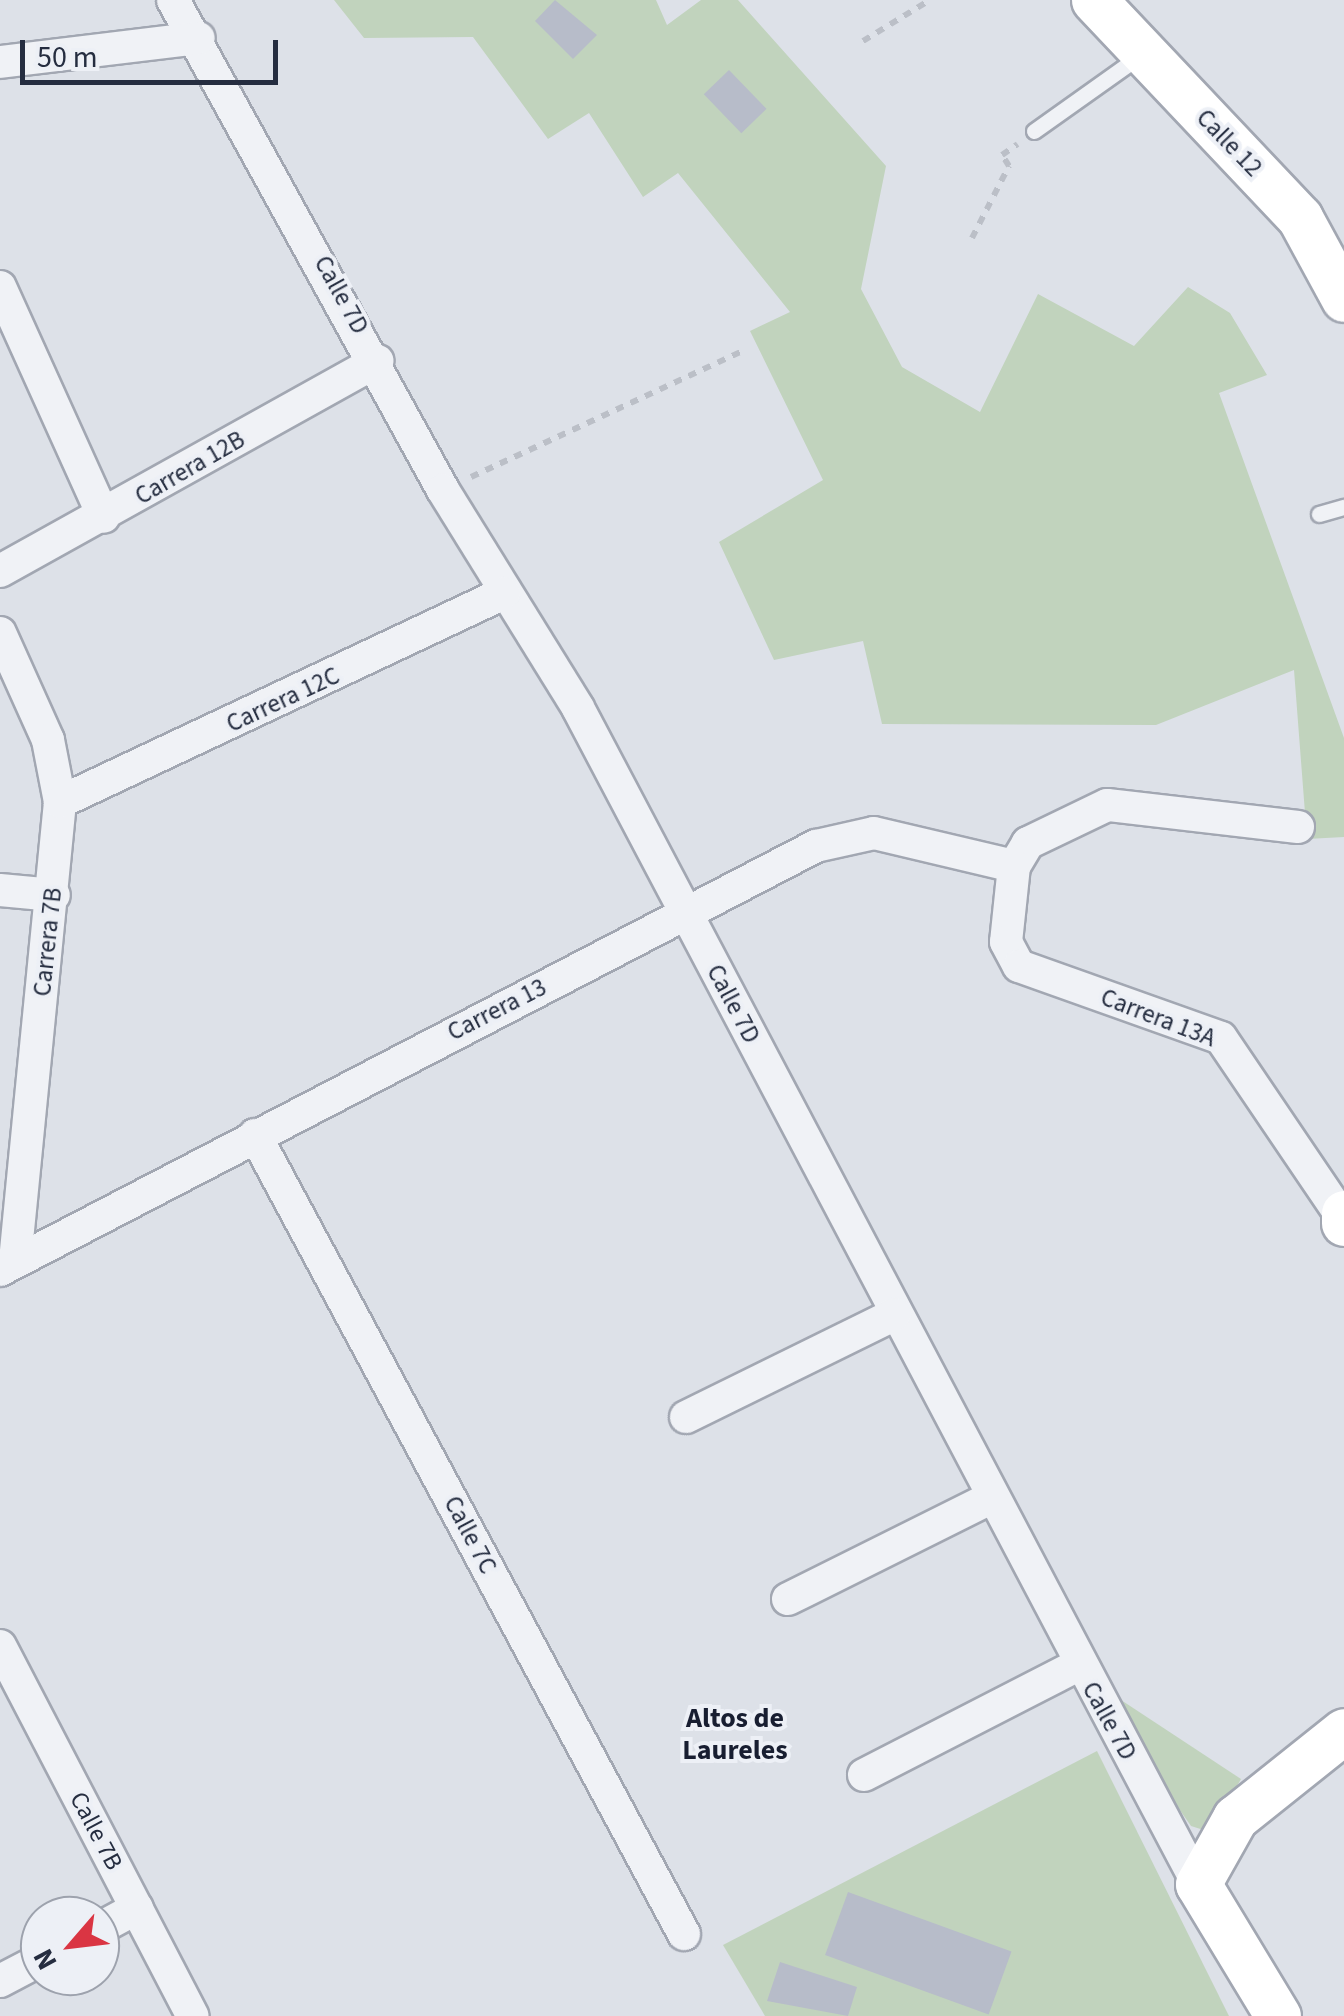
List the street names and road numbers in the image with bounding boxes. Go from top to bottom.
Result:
street label: Calle 12 [1190,103,1268,183]
street label: Calle 7D [307,251,375,339]
street label: Carrera 12B [130,425,250,511]
street label: Carrera 12C [222,661,344,739]
street label: Carrera 7B [27,886,69,998]
street label: Calle 7D [700,960,766,1048]
street label: Carrera 13 [443,972,551,1048]
street label: Carrera 13A [1096,982,1220,1054]
street label: Calle 7C [437,1491,503,1579]
street label: Calle 7D [1075,1677,1143,1765]
street label: Calle 7B [63,1787,129,1875]

